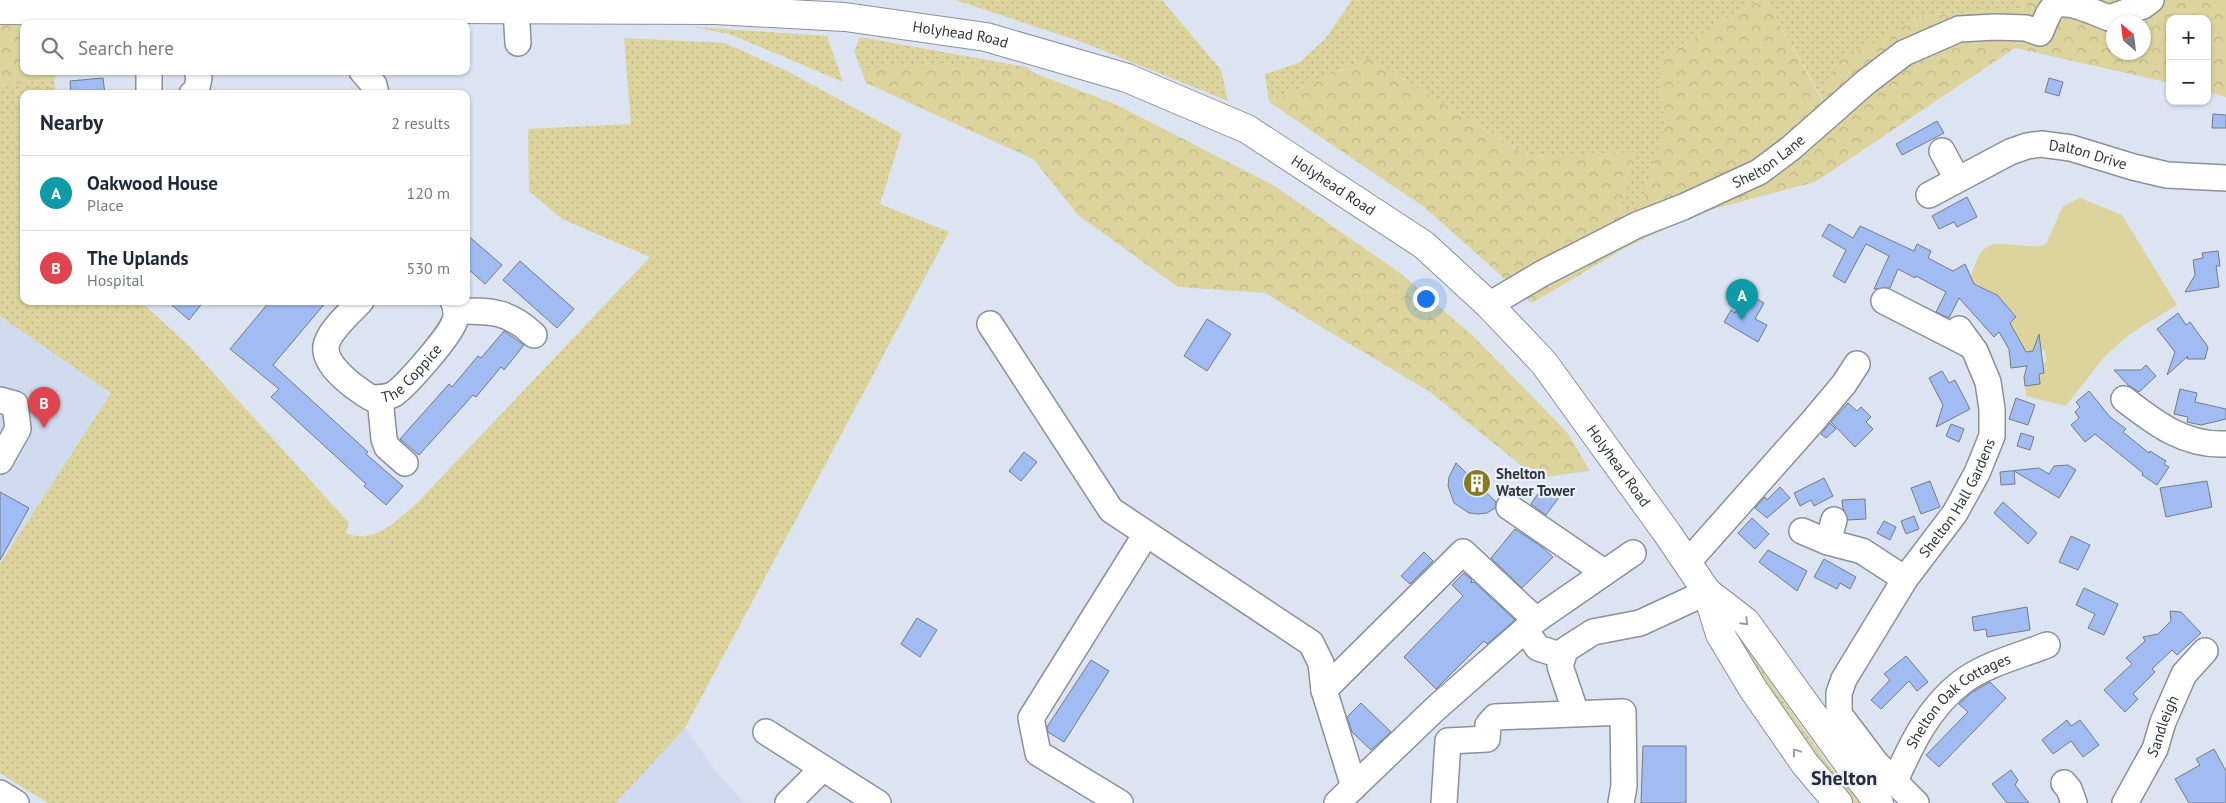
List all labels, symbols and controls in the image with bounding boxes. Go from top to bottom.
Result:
north arrow [2106,15,2151,60]
map controls [2166,15,2211,105]
button: + [2166,15,2211,60]
street label: Holyhead Road [911,17,1011,52]
search box [20,20,470,75]
icon: search [38,34,66,62]
text: Search here [78,36,174,60]
button: − [2166,60,2211,105]
text: Nearby [40,109,103,136]
text: 2 results [391,113,450,133]
street label: Shelton Lane [1729,130,1809,192]
street label: Dalton Drive [2048,135,2129,174]
street label: Holyhead Road [1288,151,1379,220]
text: Oakwood House [87,171,218,195]
text: A [51,183,61,203]
text: 120 m [407,183,450,203]
text: Place [87,195,124,215]
text: The Uplands [87,246,188,270]
text: B [51,258,61,278]
text: 530 m [407,258,450,278]
text: Hospital [87,270,144,290]
pin: A [1726,279,1758,320]
your location [1413,286,1439,312]
street label: The Coppice [380,340,446,407]
pin: B [28,387,60,428]
street label: Holyhead Road [1583,421,1655,510]
street label: Shelton Hall Gardens [1915,435,1999,561]
place label: Shelton Water Tower [1496,464,1576,500]
building icon: Shelton Water Tower [1462,468,1492,498]
one-way arrow [1739,616,1748,625]
street label: Shelton Oak Cottages [1902,649,2013,752]
street label: Sandleigh [2142,692,2183,760]
one-way arrow [1793,748,1802,758]
district label: Shelton [1811,765,1877,791]

